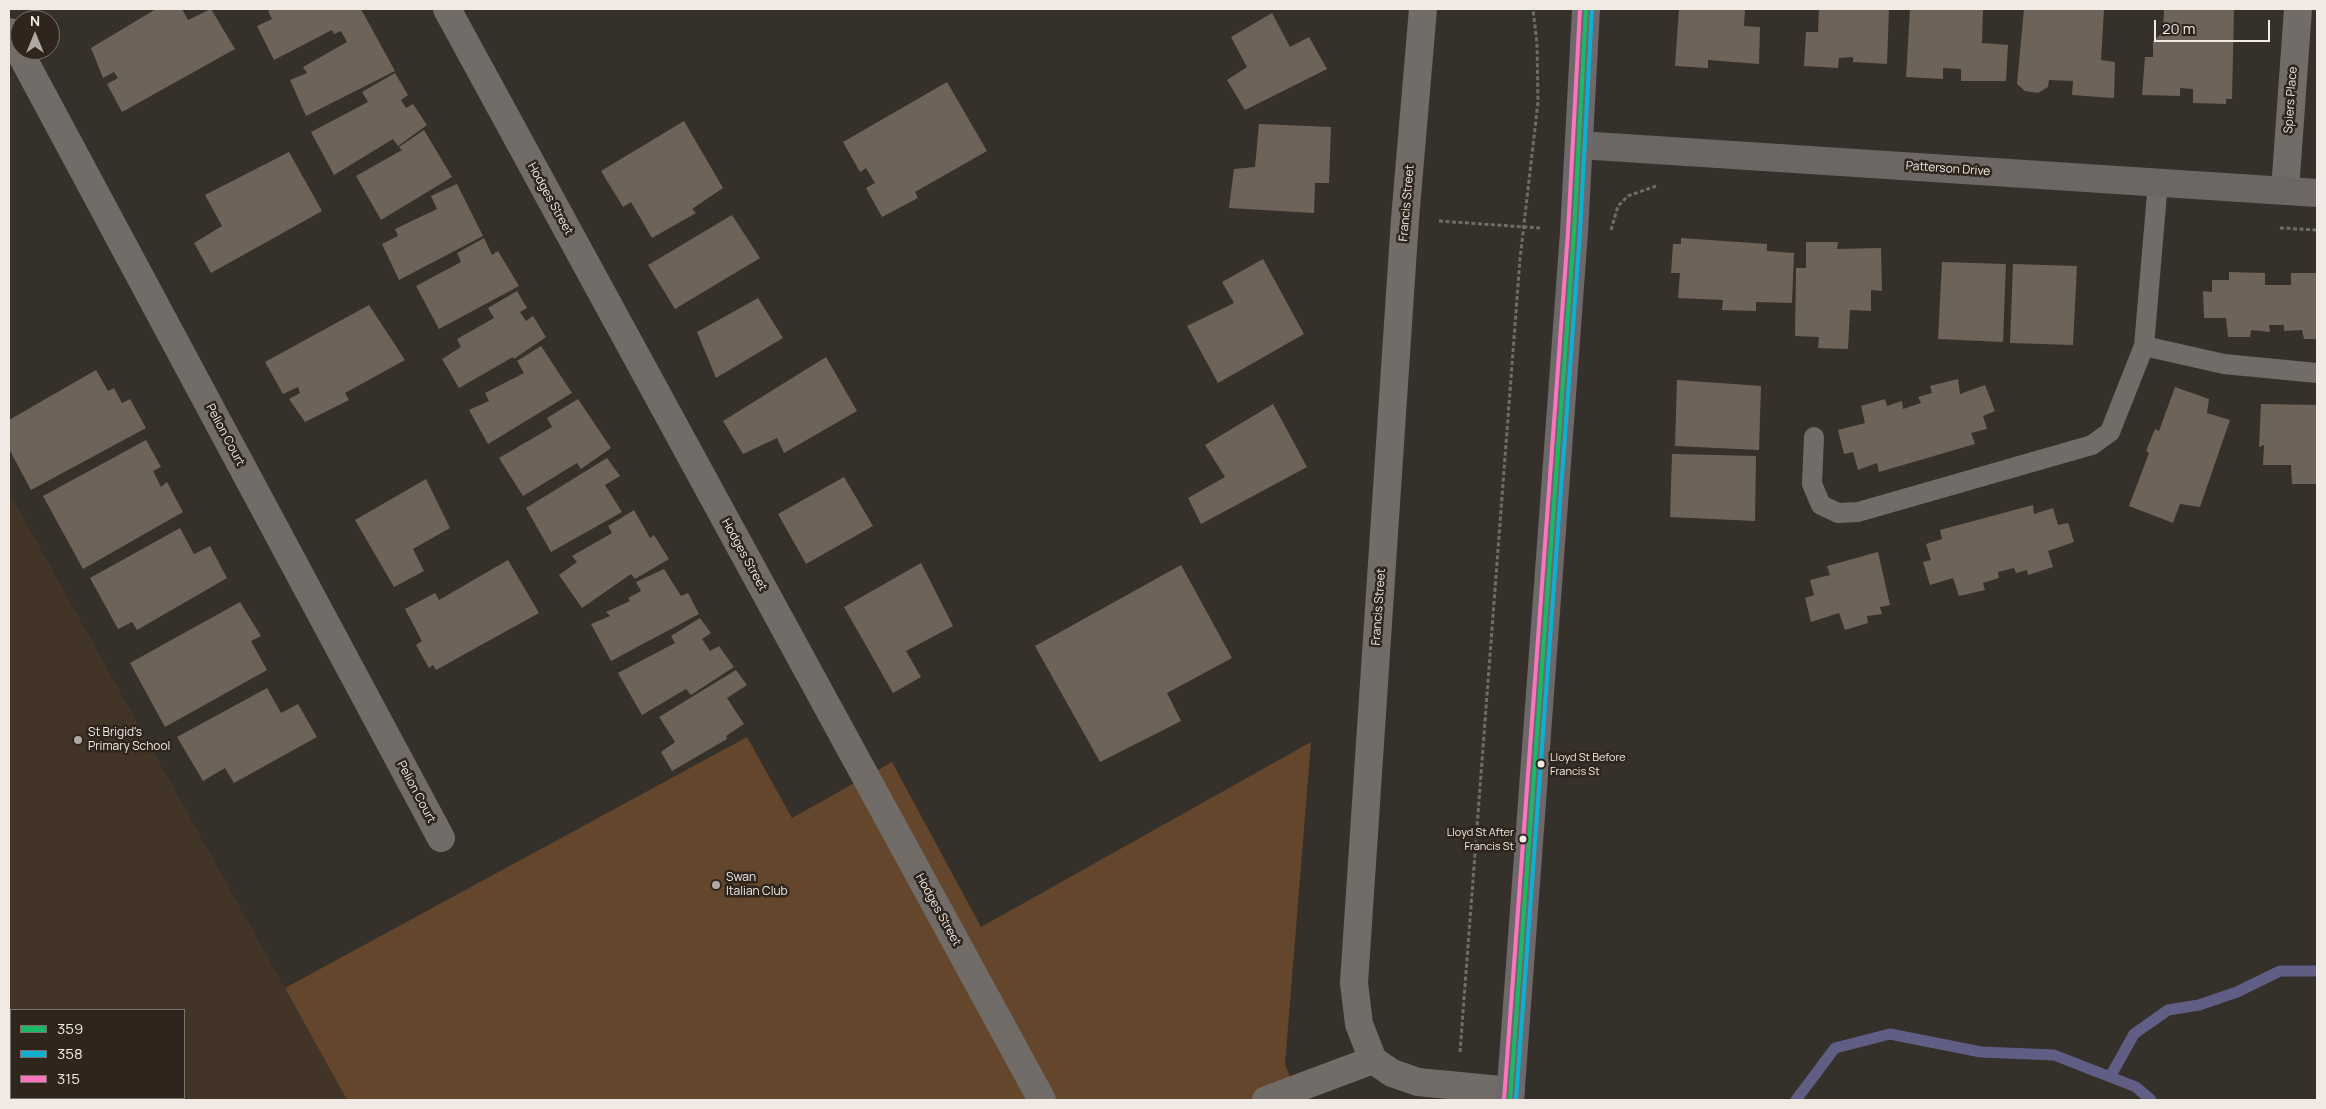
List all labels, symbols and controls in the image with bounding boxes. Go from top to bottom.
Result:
north arrow [10,10,60,60]
scale bar [2156,10,2272,42]
text: N [30,11,40,30]
text: 20 m [2162,18,2195,39]
street label: Spiers Place [2281,66,2301,134]
street label: Patterson Drive [1905,159,1991,179]
street label: Hodges Street [524,160,576,238]
street label: Francis Street [1396,164,1418,242]
street label: Pelion Court [203,401,247,469]
street label: Hodges Street [718,516,770,594]
street label: Francis Street [1369,568,1389,646]
place label: St Brigid's Primary School [88,726,170,754]
marker: St Brigid's Primary School [72,734,84,746]
place label: Lloyd St Before Francis St [1550,751,1626,777]
street label: Pelion Court [394,758,438,826]
marker: Lloyd St Before Francis St [1536,759,1546,769]
place label: Lloyd St After Francis St [1447,826,1514,852]
marker: Lloyd St After Francis St [1518,834,1528,844]
place label: Swan Italian Club [726,871,788,899]
street label: Hodges Street [912,871,964,949]
marker: Swan Italian Club [710,879,722,891]
legend [10,1009,185,1099]
text: 359 [57,1018,83,1039]
text: 358 [57,1043,83,1064]
text: 315 [57,1068,80,1089]

